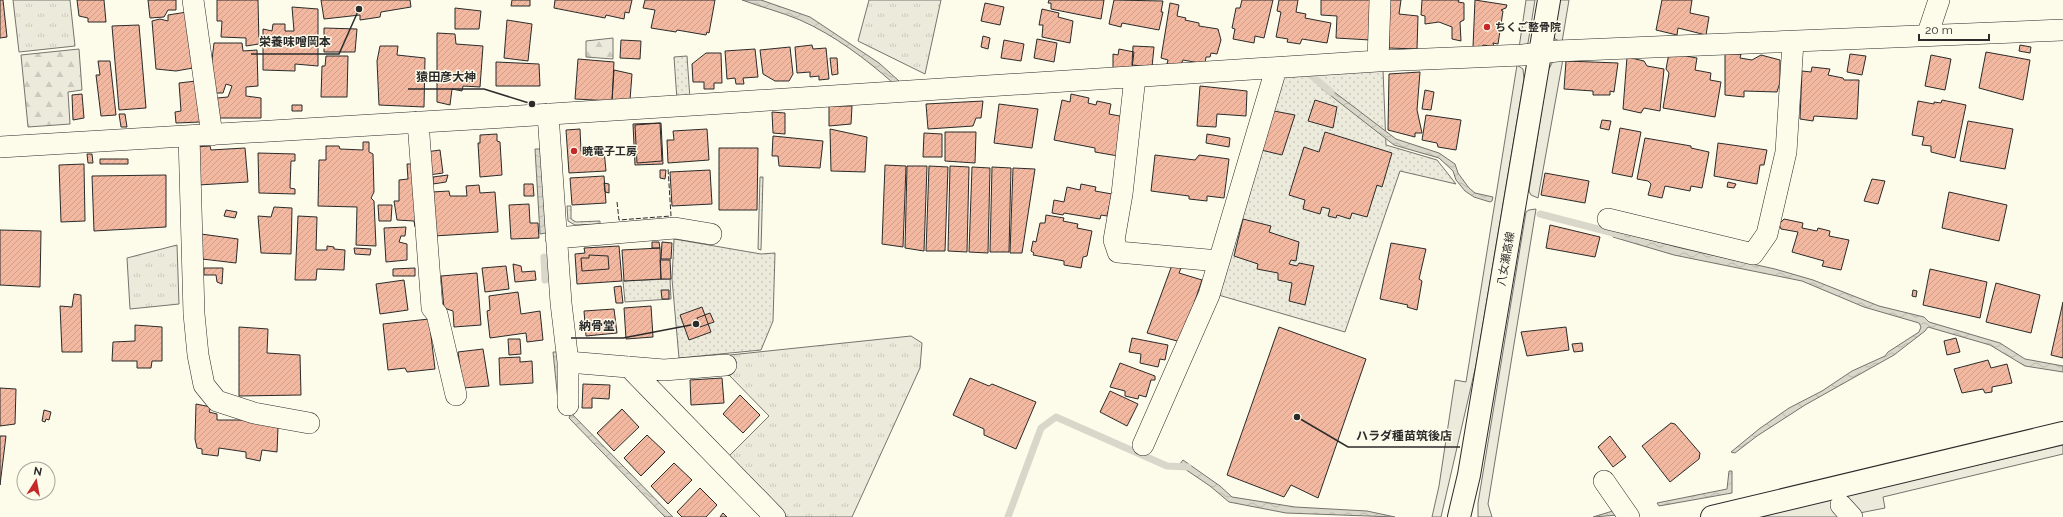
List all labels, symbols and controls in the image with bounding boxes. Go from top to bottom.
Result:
scale bar [1919,16,1989,42]
place label: ちくご整骨院 [1495,21,1561,34]
marker: ちくご整骨院 [1482,22,1492,32]
text: 20 m [1925,23,1953,37]
callout: 栄養味噌岡本 [251,30,339,54]
text: 栄養味噌岡本 [259,35,331,49]
callout: 猿田彦大神 [408,65,484,89]
text: 猿田彦大神 [416,70,476,84]
place label: 暁電子工房 [582,145,637,158]
marker: 暁電子工房 [569,146,579,156]
street label: 八女瀬高線 [1495,231,1517,287]
callout: 納骨堂 [571,314,623,338]
text: 納骨堂 [579,319,615,333]
callout: ハラダ種苗筑後店 [1348,423,1460,447]
text: ハラダ種苗筑後店 [1356,429,1452,443]
north arrow [16,461,56,501]
text: N [32,464,43,479]

